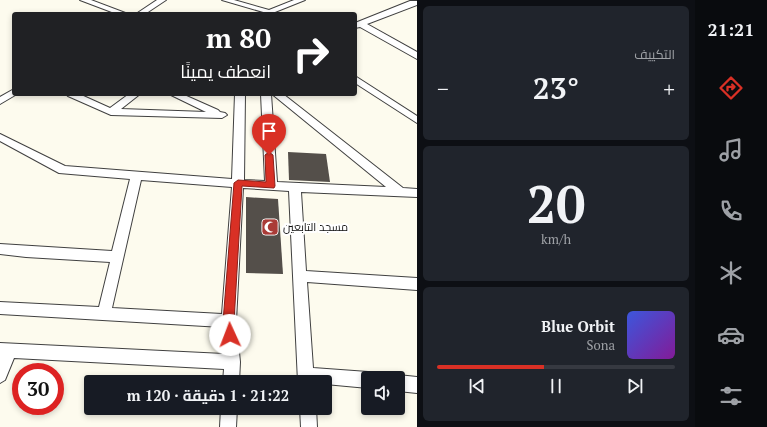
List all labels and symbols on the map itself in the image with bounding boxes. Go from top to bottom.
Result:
pin [252,114,286,155]
mosque icon: مسجد التابعين [260,217,280,237]
place label: مسجد التابعين [283,220,348,234]
position arrow [209,314,251,356]
speed limit sign: 30 [12,363,64,415]

